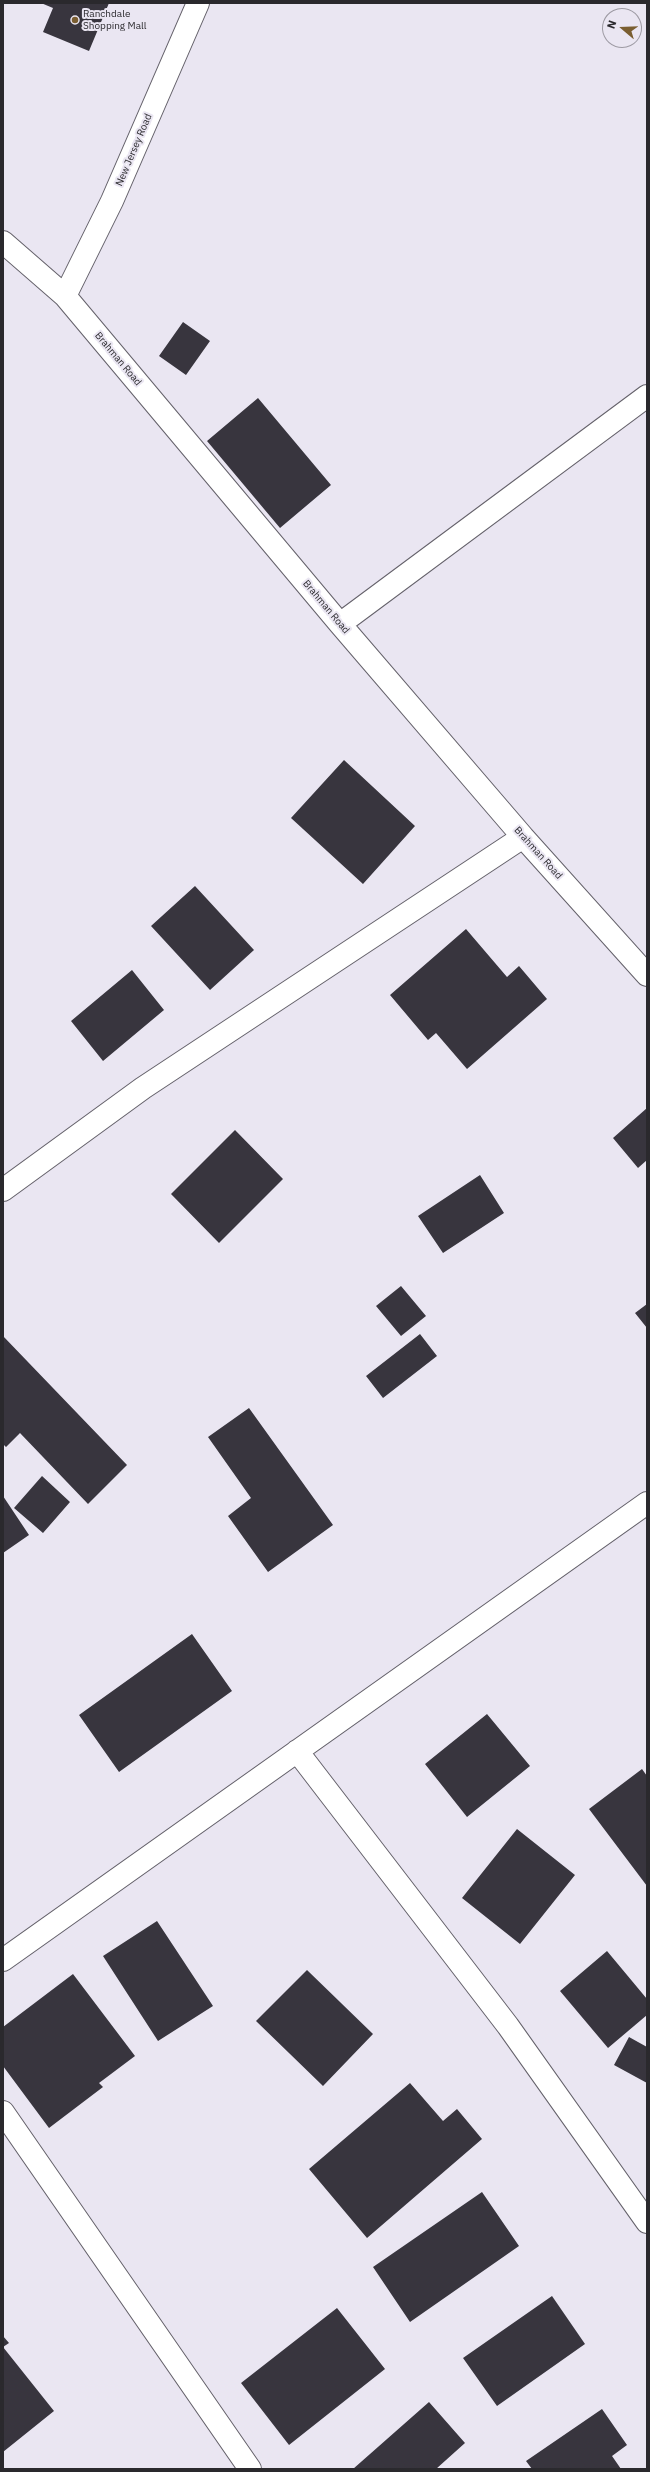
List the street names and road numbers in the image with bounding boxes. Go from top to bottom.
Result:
street label: New Jersey Road [113,112,155,188]
street label: Brahman Road [92,330,144,388]
street label: Brahman Road [300,578,352,636]
street label: Brahman Road [511,824,565,882]

